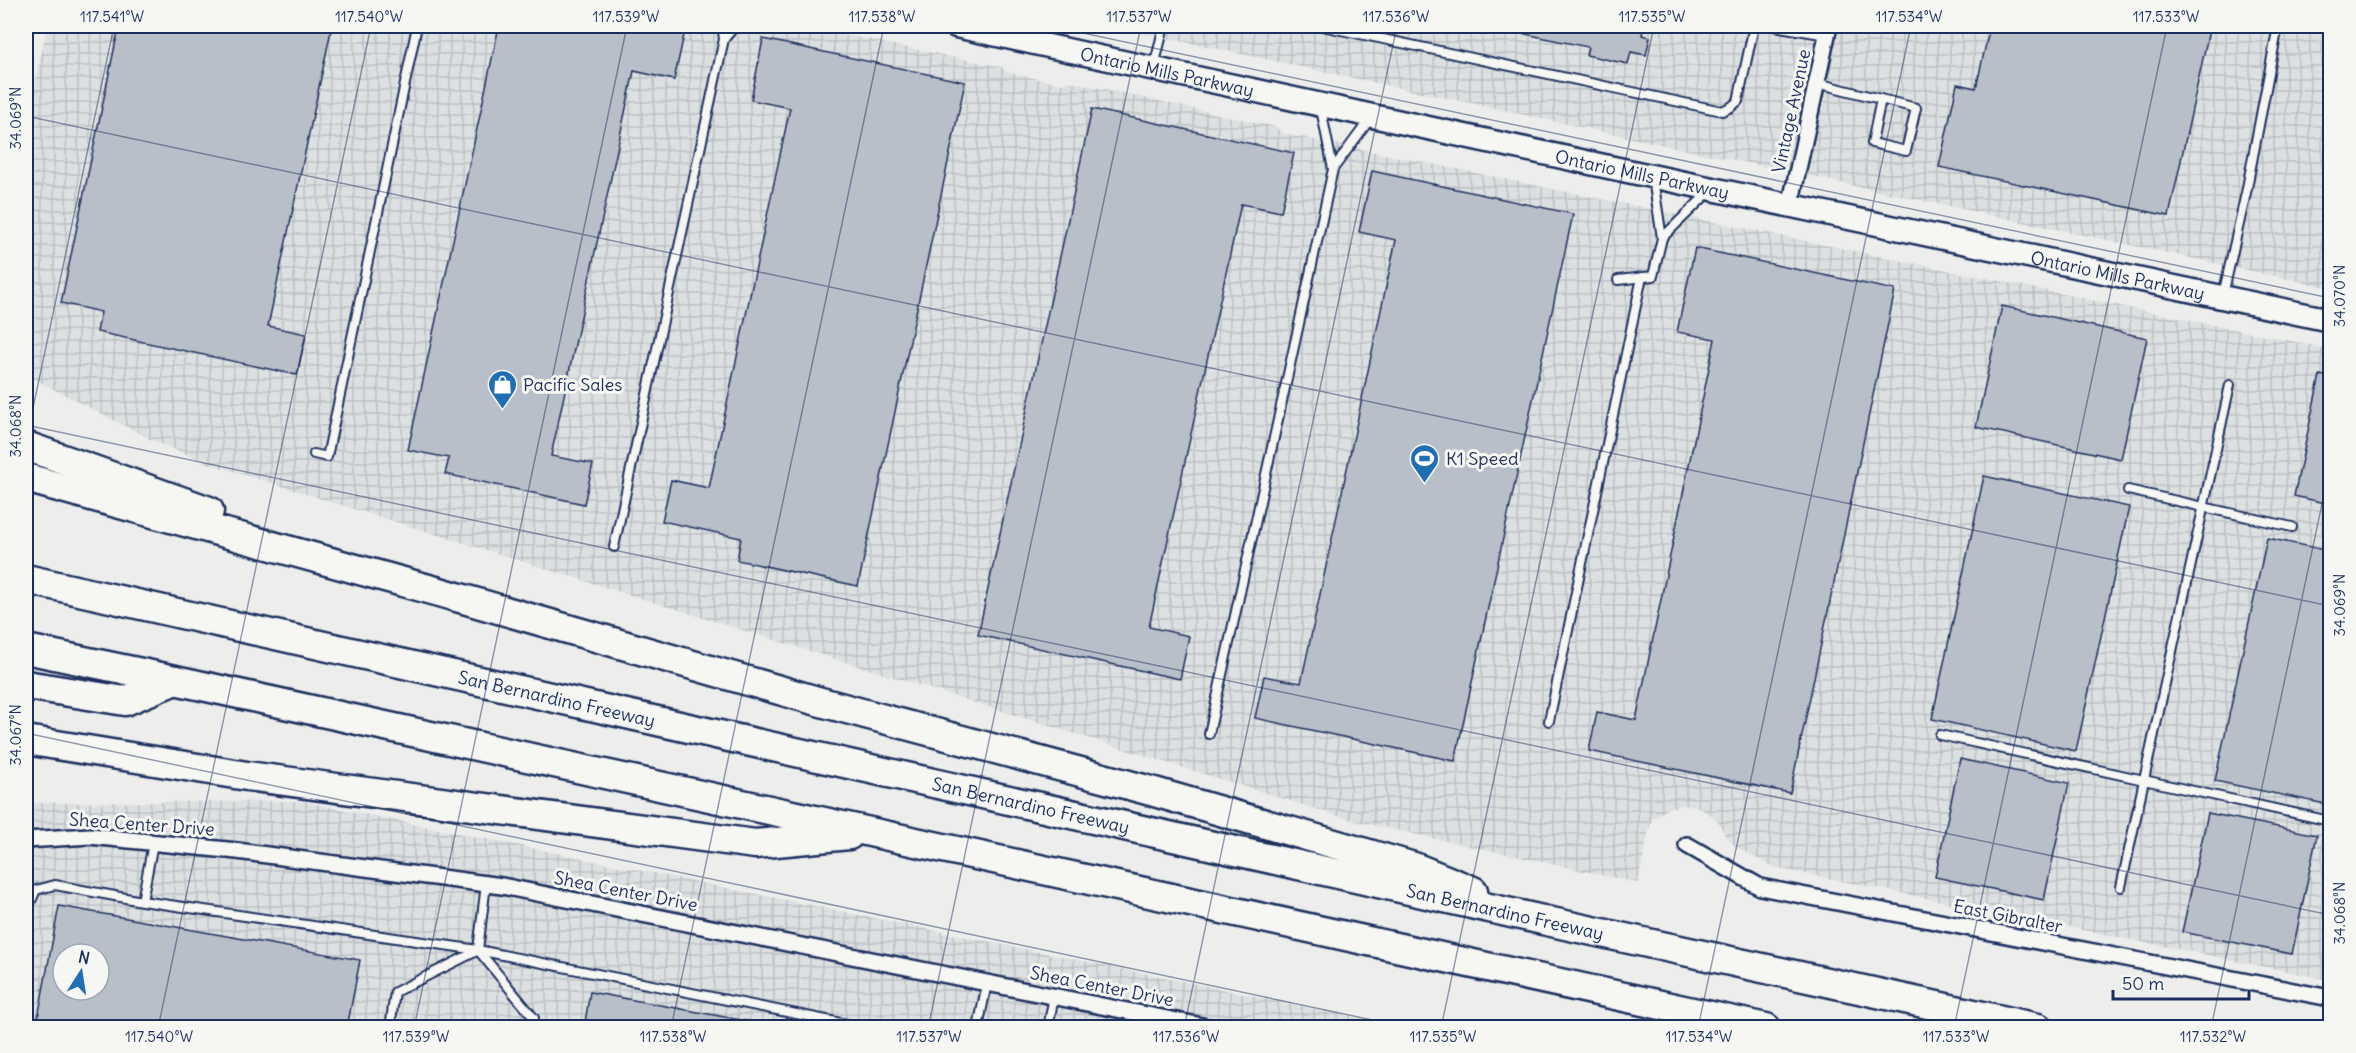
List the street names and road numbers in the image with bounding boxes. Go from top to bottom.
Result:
street label: Ontario Mills Parkway [1078,42,1256,102]
street label: Vintage Avenue [1767,47,1815,175]
street label: Ontario Mills Parkway [1553,144,1731,204]
street label: Ontario Mills Parkway [2028,245,2207,305]
street label: San Bernardino Freeway [456,665,658,732]
street label: San Bernardino Freeway [930,772,1132,838]
street label: Shea Center Drive [68,807,216,841]
street label: Shea Center Drive [552,866,700,916]
street label: San Bernardino Freeway [1404,878,1606,945]
street label: East Gibralter [1952,894,2065,938]
street label: Shea Center Drive [1028,961,1176,1011]

